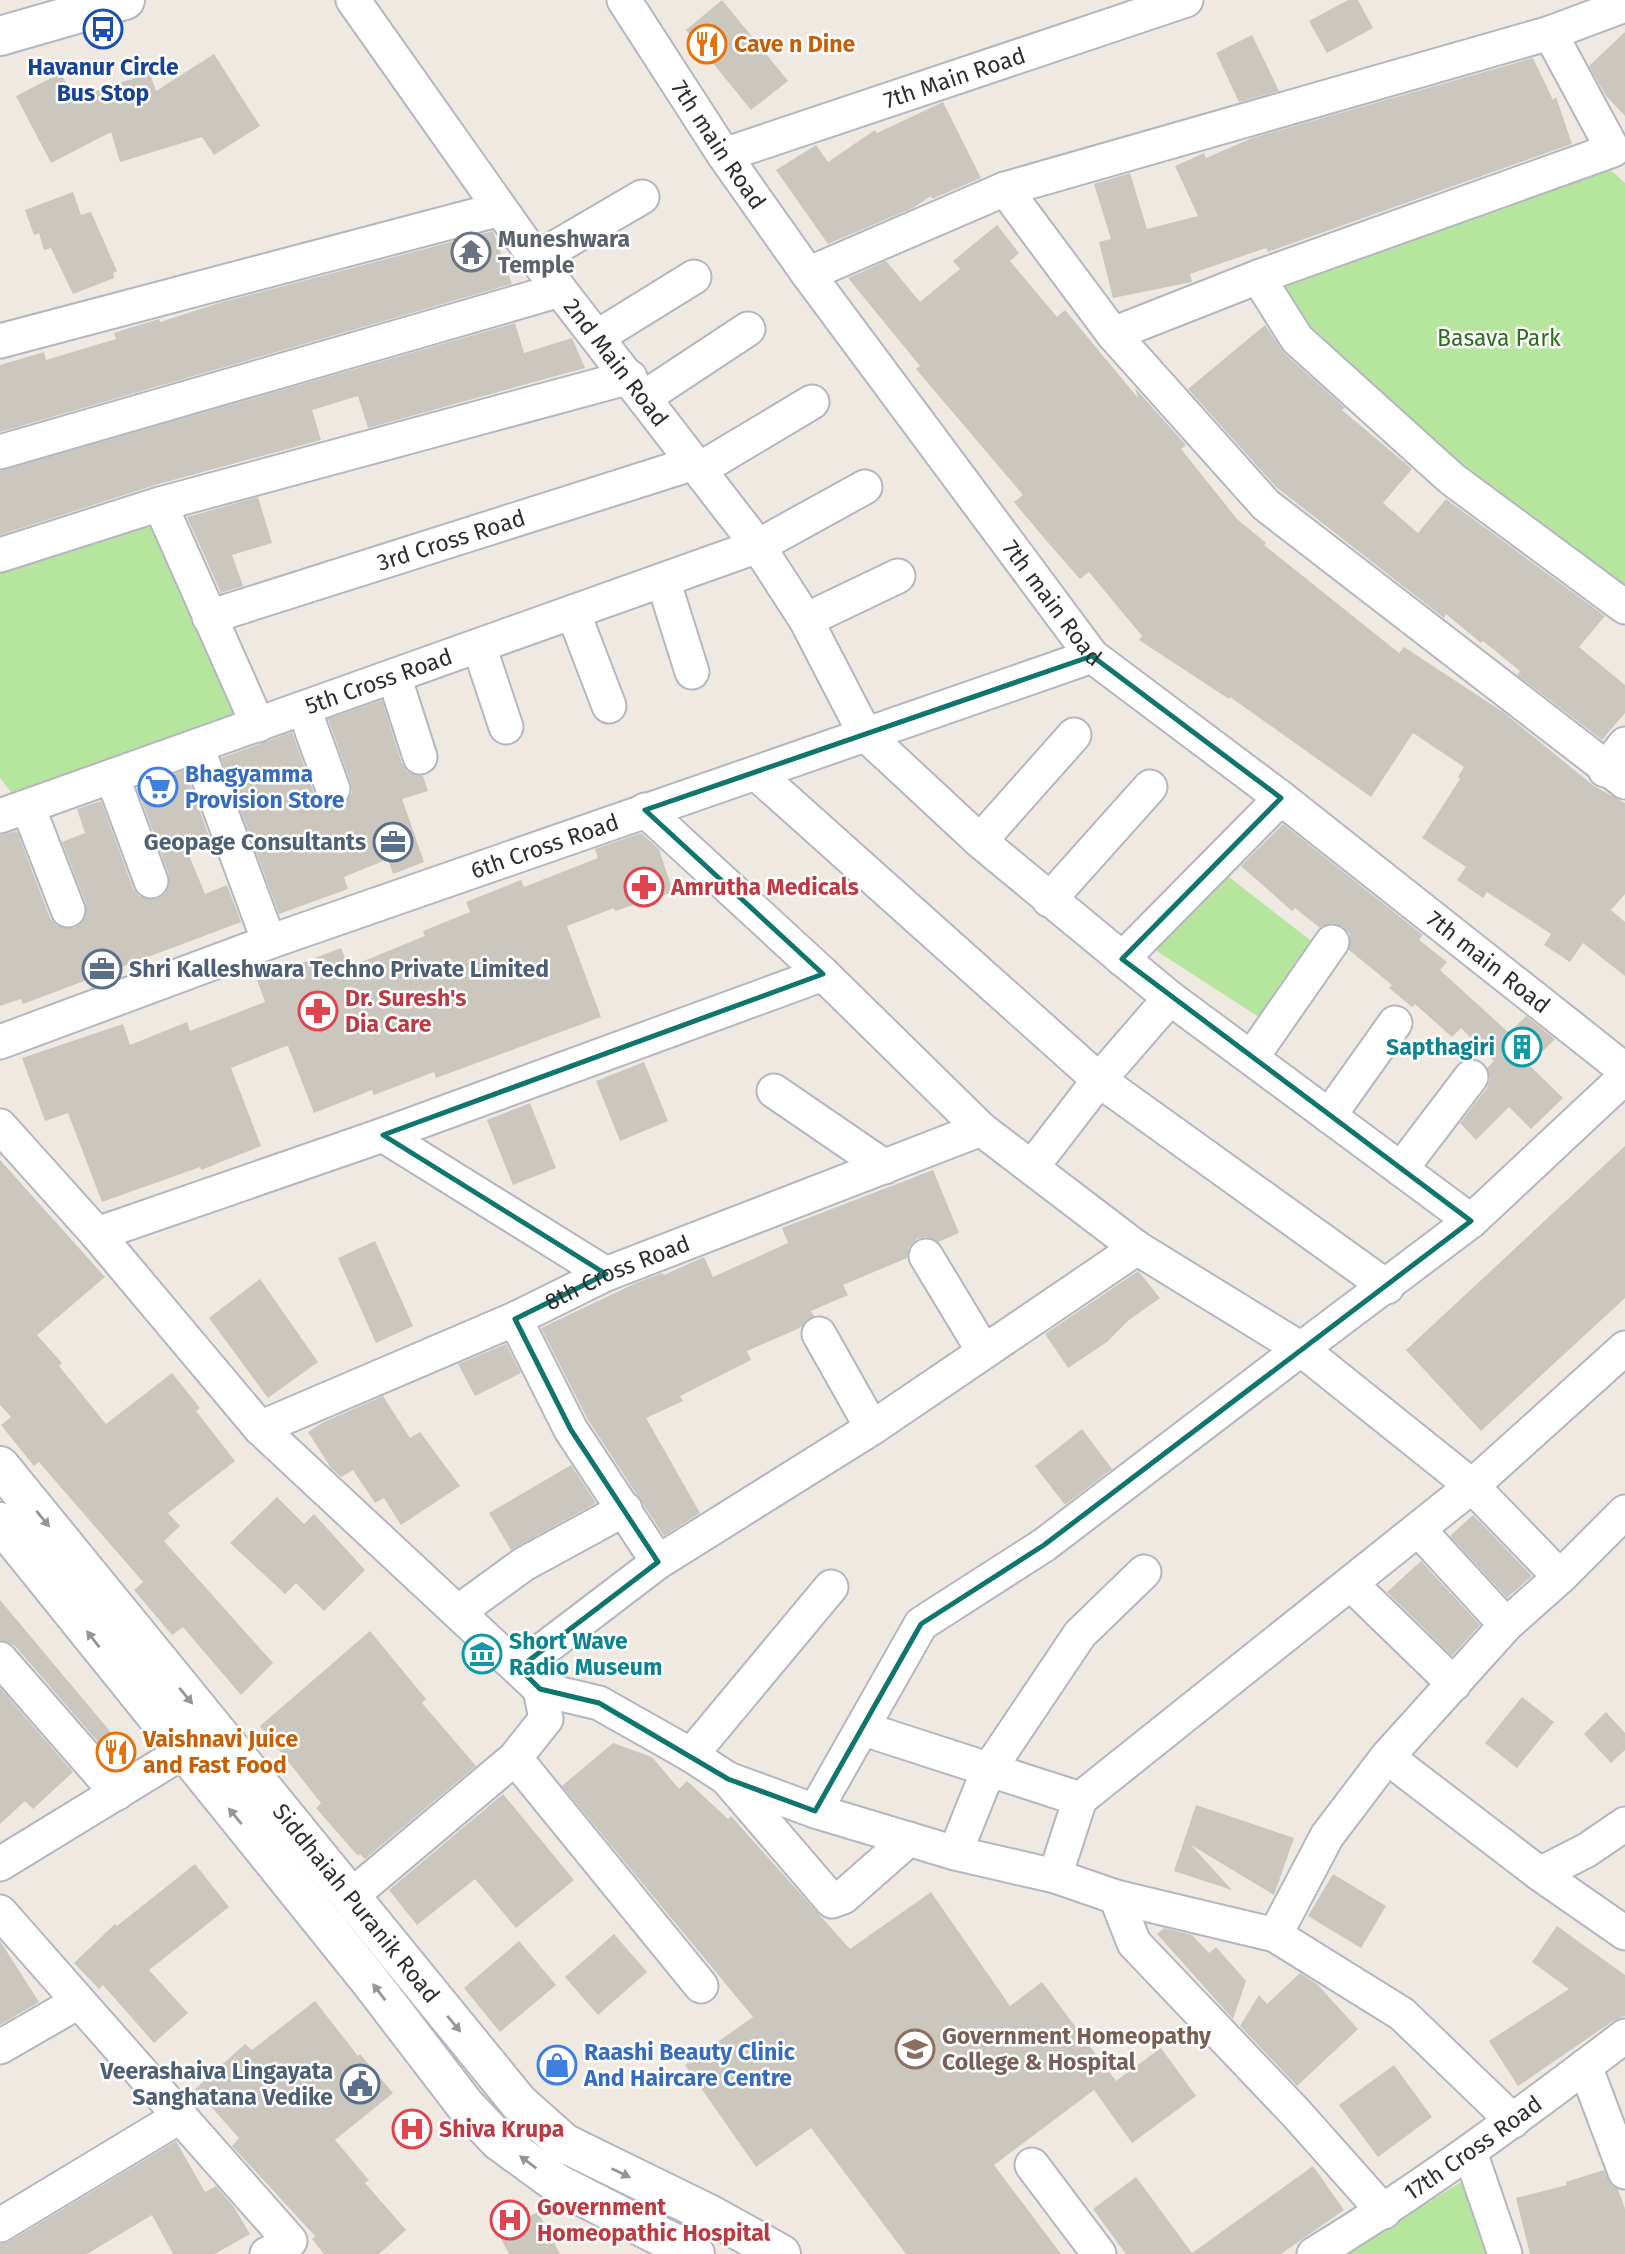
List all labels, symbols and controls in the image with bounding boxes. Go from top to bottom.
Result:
bus stop icon: Havanur Circle Bus Stop [82,8,124,50]
restaurant icon: Cave n Dine [686,23,728,65]
place label: Cave n Dine [734,30,855,58]
street label: 7th Main Road [880,41,1029,114]
place label: Havanur Circle Bus Stop [27,53,179,107]
street label: 7th main Road [665,75,772,215]
place label: Muneshwara Temple [498,225,630,279]
temple icon: Muneshwara Temple [450,231,492,273]
street label: 2nd Main Road [558,293,674,432]
park label: Basava Park [1437,324,1561,352]
street label: 3rd Cross Road [373,503,529,577]
street label: 7th main Road [997,535,1107,672]
street label: 5th Cross Road [302,642,456,720]
place label: Bhagyamma Provision Store [185,760,345,814]
supermarket icon: Bhagyamma Provision Store [137,766,179,808]
street label: 6th Cross Road [467,808,623,885]
office icon: Geopage Consultants [372,821,414,863]
place label: Geopage Consultants [144,828,366,856]
pharmacy icon: Amrutha Medicals [623,866,665,908]
place label: Amrutha Medicals [670,873,859,901]
street label: 7th main Road [1421,905,1556,1019]
office icon: Shri Kalleshwara Techno Private Limited [81,948,123,990]
place label: Shri Kalleshwara Techno Private Limited [129,955,549,983]
place label: Dr. Suresh's Dia Care [345,984,466,1038]
pharmacy icon: Dr. Suresh's Dia Care [297,990,339,1032]
building icon: Sapthagiri [1501,1026,1543,1068]
place label: Sapthagiri [1386,1033,1495,1061]
street label: 8th Cross Road [540,1229,694,1316]
one-way arrow [35,1509,50,1527]
place label: Short Wave Radio Museum [509,1627,662,1681]
one-way arrow [85,1630,100,1648]
museum icon: Short Wave Radio Museum [461,1633,503,1675]
one-way arrow [178,1686,193,1704]
place label: Vaishnavi Juice and Fast Food [142,1725,298,1779]
restaurant icon: Vaishnavi Juice and Fast Food [95,1731,137,1773]
street label: Siddhaiah Puranik Road [267,1798,446,2009]
one-way arrow [228,1808,243,1825]
one-way arrow [371,1984,386,2002]
one-way arrow [446,2015,461,2032]
place label: Government Homeopathy College & Hospital [942,2022,1212,2076]
school or university icon: Government Homeopathy College & Hospital [894,2028,936,2070]
place label: Raashi Beauty Clinic And Haircare Centre [583,2038,795,2092]
shop icon: Raashi Beauty Clinic And Haircare Centre [536,2044,578,2086]
place label: Veerashaiva Lingayata Sanghatana Vedike [99,2057,333,2111]
public building icon: Veerashaiva Lingayata Sanghatana Vedike [339,2063,381,2105]
street label: 17th Cross Road [1399,2090,1547,2207]
hospital icon: Shiva Krupa [391,2108,433,2150]
place label: Shiva Krupa [439,2115,564,2143]
one-way arrow [520,2155,538,2170]
one-way arrow [611,2167,631,2179]
place label: Government Homeopathic Hospital [537,2193,771,2247]
hospital icon: Government Homeopathic Hospital [489,2199,531,2241]

